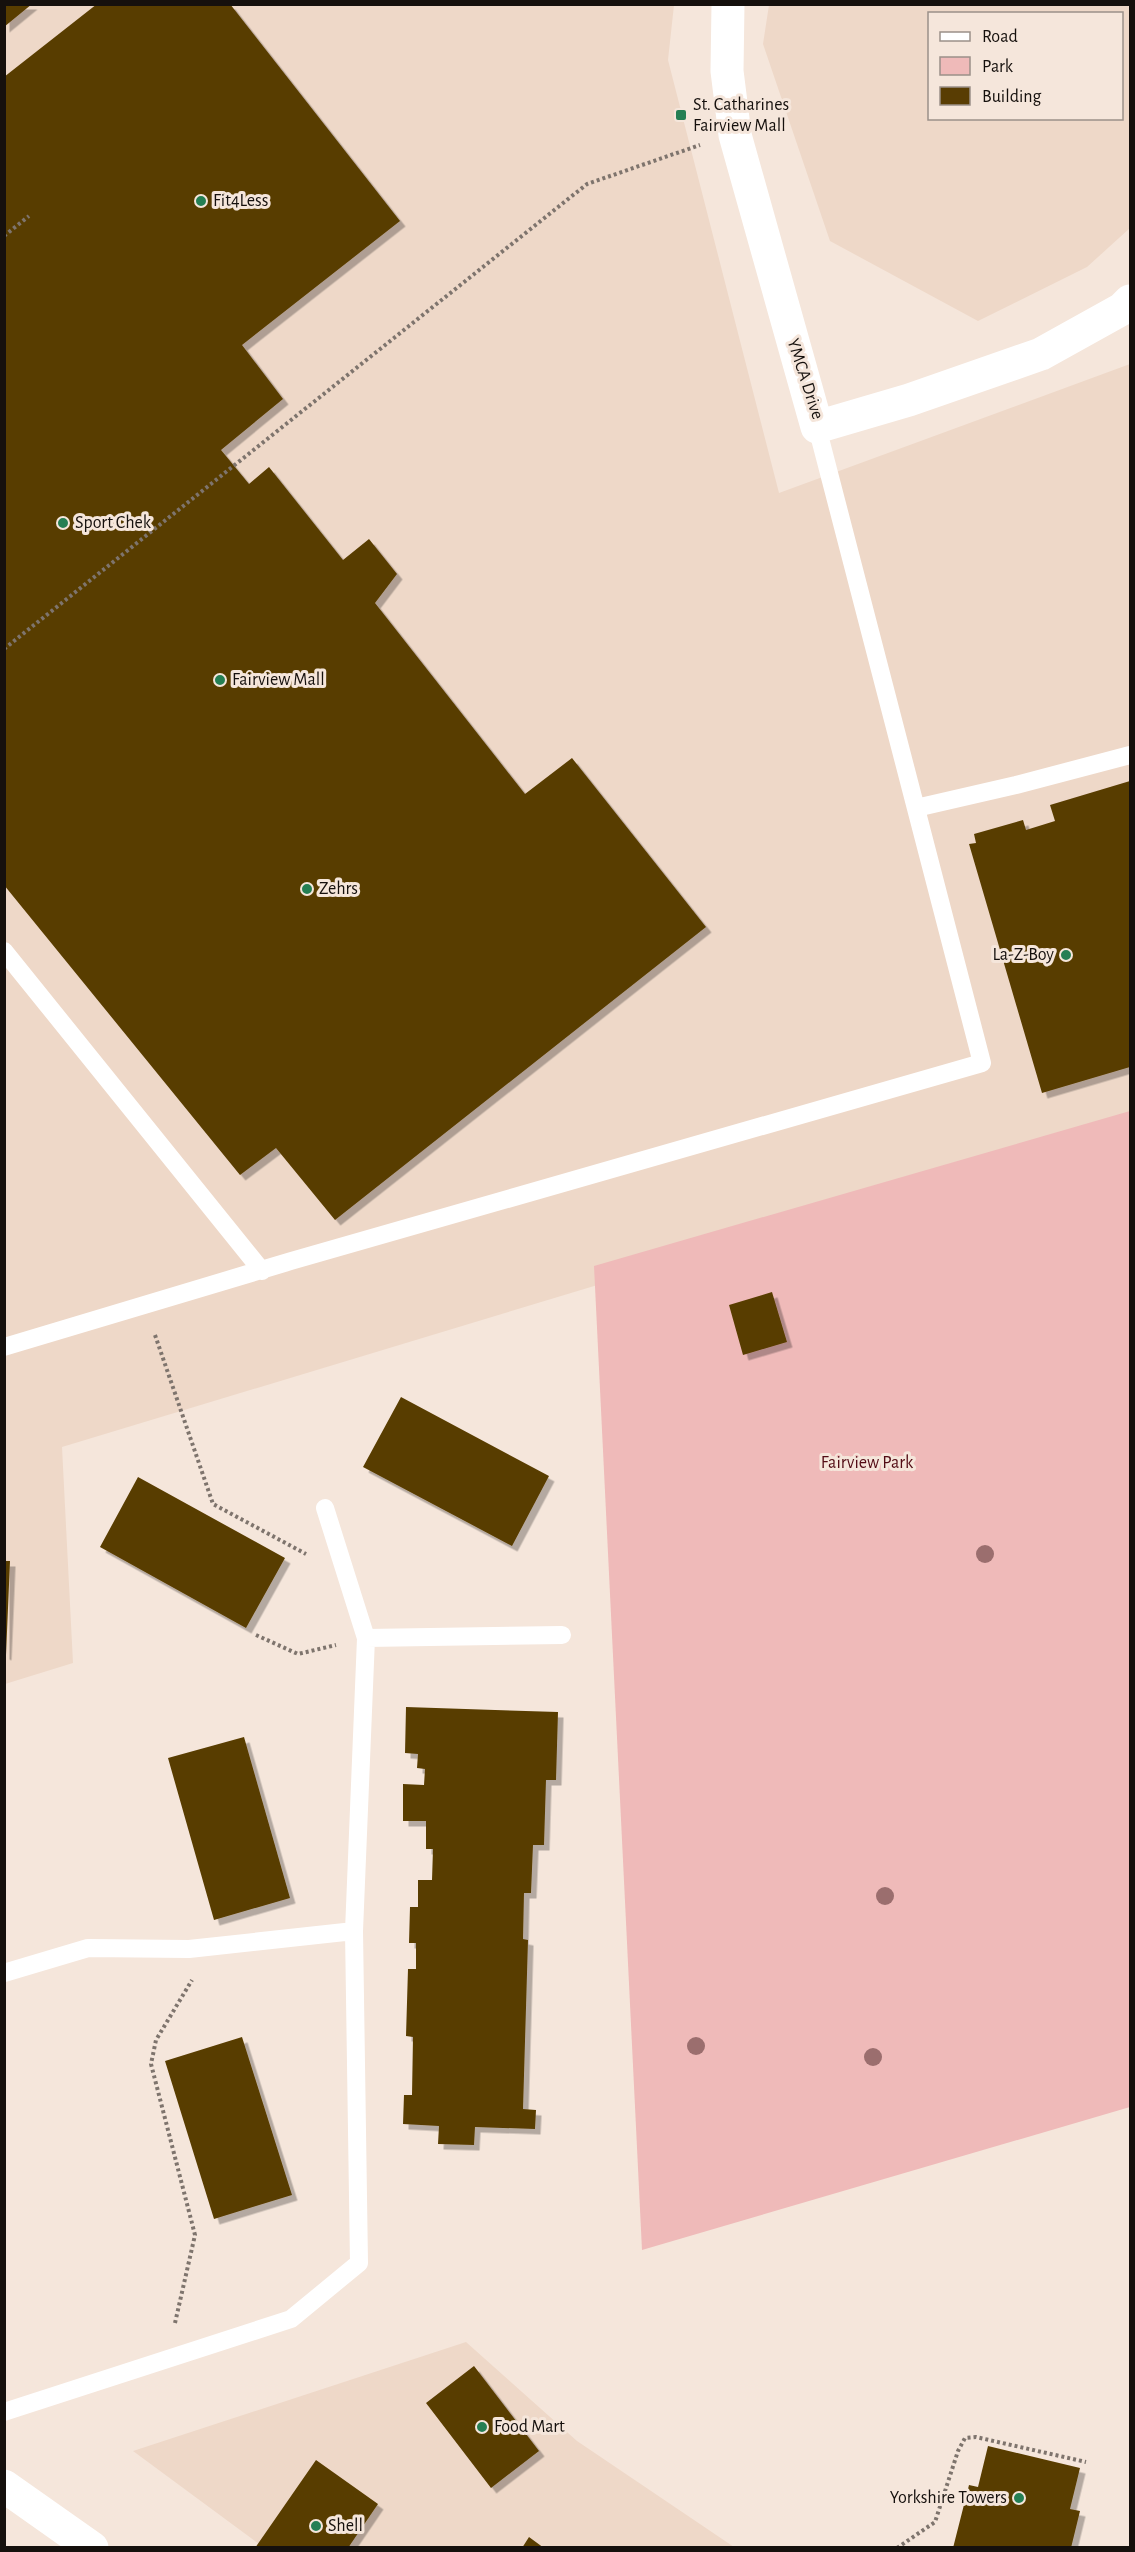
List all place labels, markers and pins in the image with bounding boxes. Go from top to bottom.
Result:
place label: St. Catharines Fairview Mall [693,96,789,135]
marker: St. Catharines Fairview Mall [674,108,688,122]
place label: Fit4Less [213,192,268,210]
marker: Fit4Less [194,194,208,208]
place label: Sport Chek [75,514,152,532]
marker: Sport Chek [56,516,70,530]
place label: Fairview Mall [232,671,325,689]
marker: Fairview Mall [213,673,227,687]
place label: Zehrs [319,880,358,898]
marker: Zehrs [300,882,314,896]
place label: La-Z-Boy [992,946,1054,964]
marker: La-Z-Boy [1059,948,1073,962]
place label: Food Mart [494,2418,565,2436]
marker: Food Mart [475,2420,489,2434]
place label: Yorkshire Towers [890,2489,1007,2507]
marker: Yorkshire Towers [1012,2491,1026,2505]
place label: Shell [328,2517,363,2535]
marker: Shell [309,2519,323,2533]

